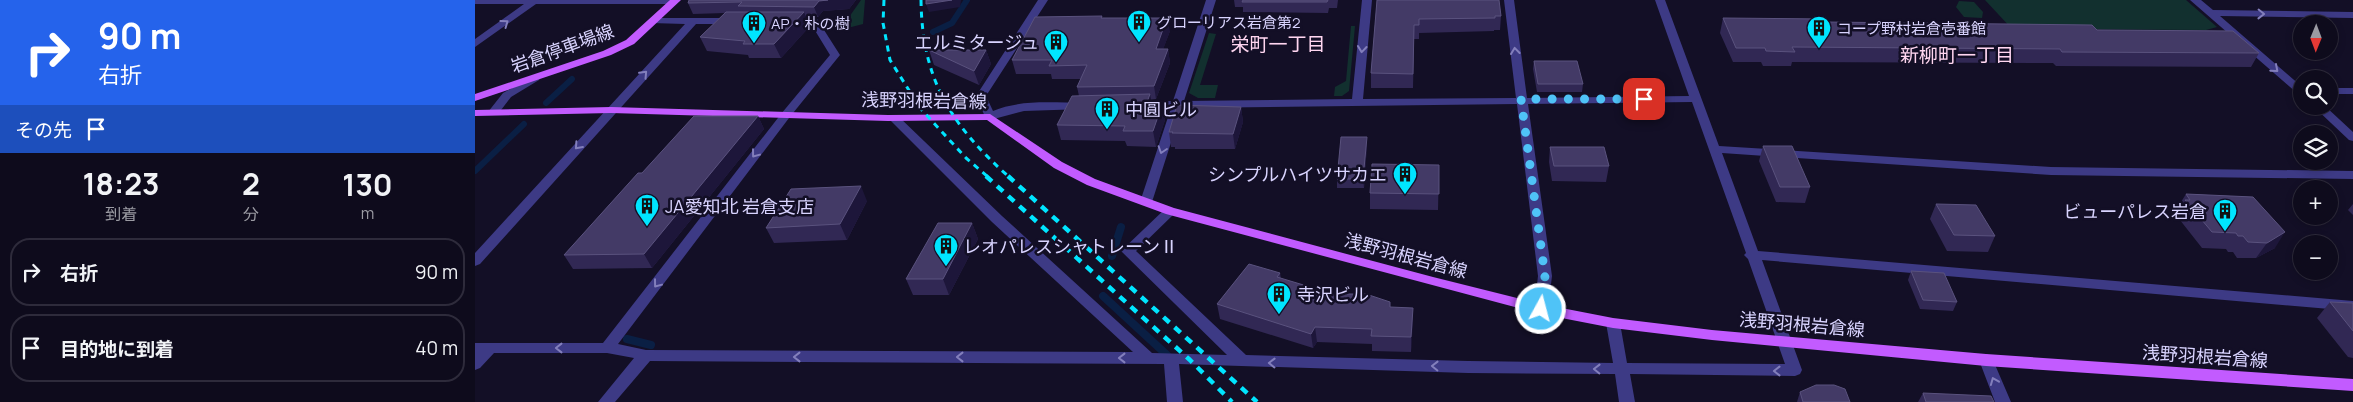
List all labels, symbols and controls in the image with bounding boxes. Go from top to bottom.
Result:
building icon: グローリアス岩倉第2 [1126,9,1152,43]
one-way arrow [2258,9,2265,19]
building icon: AP・朴の樹 [741,10,767,44]
text: 90 m [98,12,181,60]
place label: グローリアス岩倉第2 [1157,12,1301,33]
place label: AP・朴の樹 [771,13,850,34]
building icon: コープ野村岩倉壱番館 [1806,15,1832,49]
north arrow [2293,15,2337,60]
map controls [2293,15,2338,280]
street label: 岩倉停車場線 [507,18,617,78]
place label: コープ野村岩倉壱番館 [1837,18,1986,39]
icon: right [15,20,80,85]
one-way arrow [499,20,508,29]
building icon: エルミタージュ [1043,29,1069,63]
place label: エルミタージュ [915,30,1039,54]
district label: 栄町一丁目 [1230,31,1326,57]
district label: 新柳町一丁目 [1900,42,2014,68]
one-way arrow [1357,45,1368,53]
one-way arrow [1510,47,1521,55]
text: 右折 [98,60,142,90]
one-way arrow [2270,63,2279,72]
one-way arrow [638,70,647,79]
button: search [2293,70,2338,115]
pin [1623,78,1665,120]
icon: arrive [1630,85,1658,113]
street label: 浅野羽根岩倉線 [861,87,987,113]
building icon: 中圓ビル [1094,96,1120,130]
place label: 中圓ビル [1125,97,1197,121]
icon: arrive [82,115,110,143]
text: その先 [15,117,72,143]
button: layers [2293,125,2338,170]
one-way arrow [575,140,584,149]
one-way arrow [1158,145,1168,154]
one-way arrow [752,149,761,158]
building icon: シンプルハイツサカエ [1392,161,1418,195]
place label: シンプルハイツサカエ [1208,162,1387,186]
text: 18:23 [82,163,160,204]
text: 2 [242,163,260,204]
text: 130 [342,164,393,205]
button: + [2293,180,2338,225]
building icon: JA愛知北 岩倉支店 [634,193,660,227]
place label: JA愛知北 岩倉支店 [665,194,814,218]
building icon: ビューパレス岩倉 [2212,198,2238,232]
place label: ビューパレス岩倉 [2063,199,2207,223]
text: m [361,202,374,224]
text: 到着 [105,203,137,225]
text: 分 [243,203,259,225]
street label: 浅野羽根岩倉線 [1342,227,1470,283]
building icon: レオパレスシャトレーンⅡ [933,233,959,267]
place label: レオパレスシャトレーンⅡ [963,234,1178,258]
button: − [2293,235,2338,280]
icon: right [17,258,45,286]
text: 90 m [415,259,458,285]
text: 右折 [60,260,98,286]
one-way arrow [654,278,662,287]
building icon: 寺沢ビル [1266,281,1292,315]
place label: 寺沢ビル [1297,282,1369,306]
position arrow [1514,282,1566,334]
street label: 浅野羽根岩倉線 [1738,307,1866,341]
icon: arrive [17,334,45,362]
text: 40 m [415,335,458,361]
text: 目的地に到着 [60,336,174,362]
street label: 浅野羽根岩倉線 [2141,340,2269,372]
one-way arrow [554,343,562,353]
one-way arrow [793,352,800,362]
one-way arrow [955,352,963,362]
one-way arrow [1118,353,1126,363]
one-way arrow [1268,358,1276,368]
one-way arrow [1430,361,1438,372]
one-way arrow [1593,363,1601,374]
one-way arrow [1773,366,1780,376]
one-way arrow [1990,377,2001,386]

